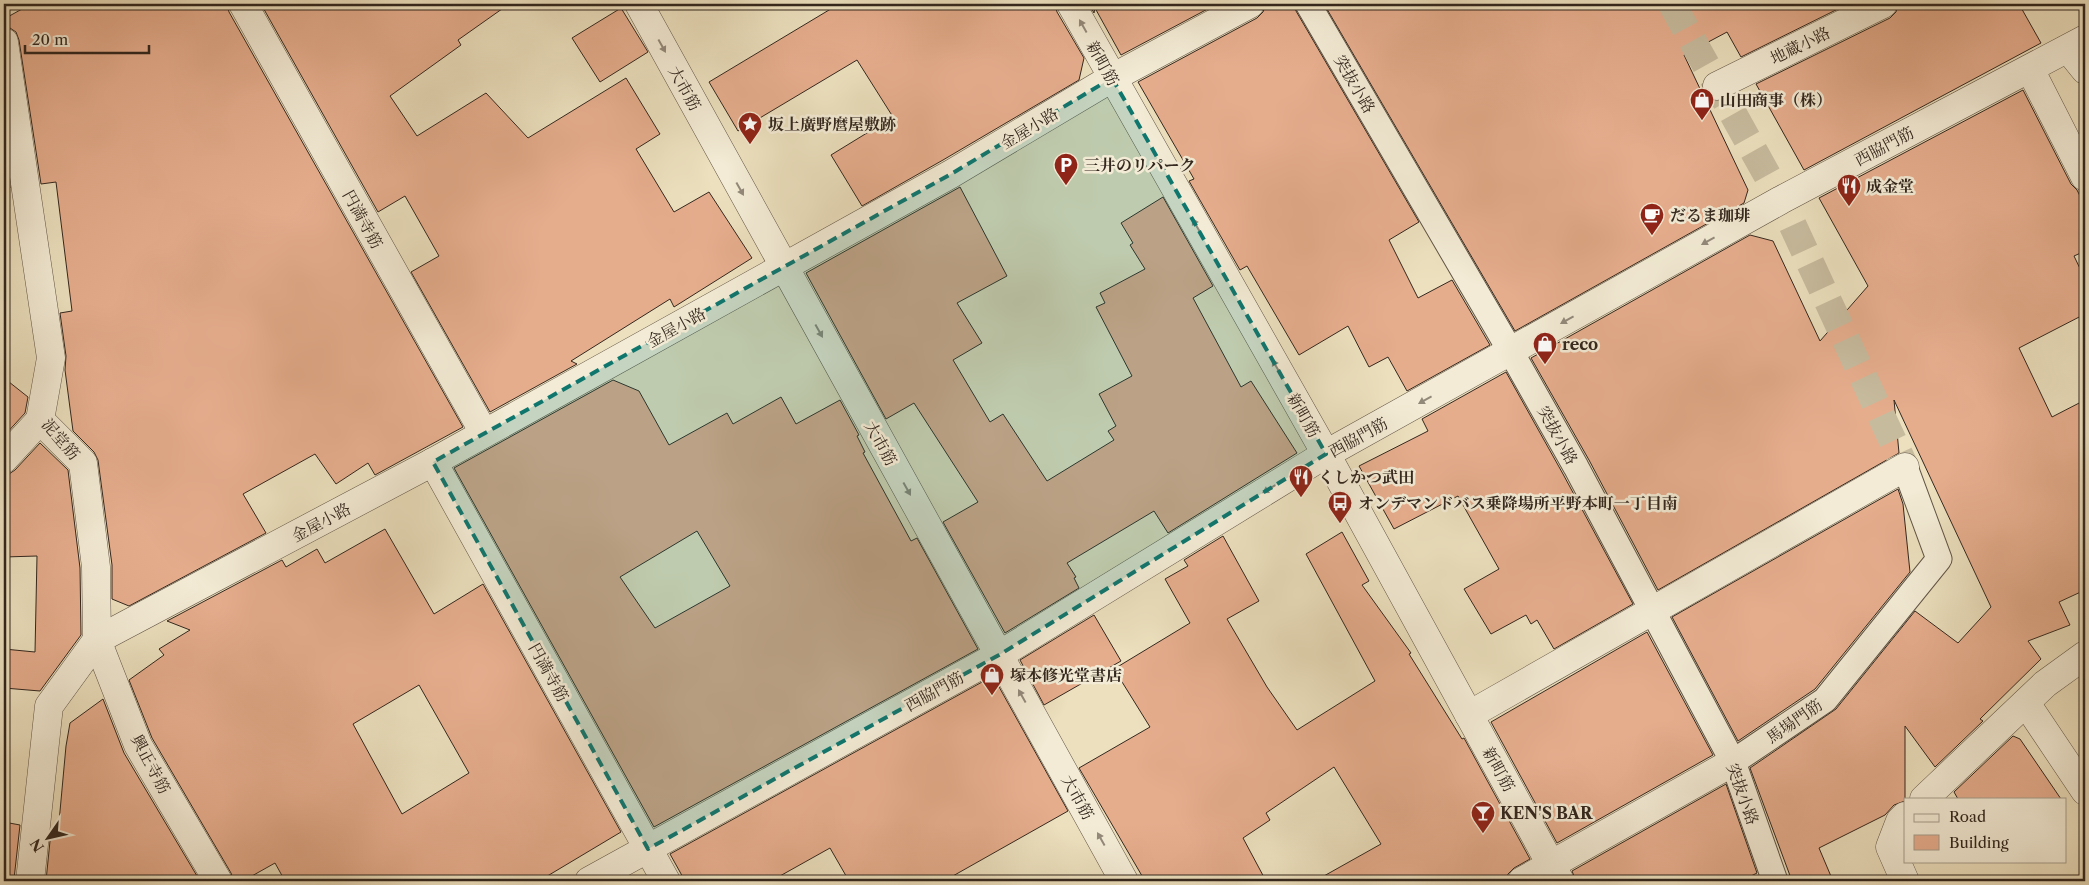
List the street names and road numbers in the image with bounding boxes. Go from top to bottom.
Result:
street label: 地蔵小路 [1767,22,1833,68]
street label: 新町筋 [1083,37,1123,89]
street label: 突抜小路 [1330,51,1380,117]
street label: 大市筋 [665,62,705,114]
street label: 金屋小路 [996,103,1062,153]
street label: 西脇門筋 [1851,122,1917,170]
street label: 円満寺筋 [339,186,387,252]
street label: 金屋小路 [643,303,709,351]
street label: 新町筋 [1283,389,1325,441]
street label: 突抜小路 [1534,402,1582,468]
street label: 西脇門筋 [1325,413,1391,461]
street label: 泥堂筋 [38,414,84,464]
street label: 大市筋 [861,417,901,469]
street label: 金屋小路 [288,498,354,546]
street label: 円満寺筋 [525,639,573,705]
street label: 西脇門筋 [901,667,967,715]
street label: 馬場門筋 [1762,694,1826,748]
street label: 興正寺筋 [127,731,175,797]
street label: 新町筋 [1479,743,1519,795]
street label: 突抜小路 [1723,761,1763,827]
street label: 大市筋 [1058,771,1098,823]

